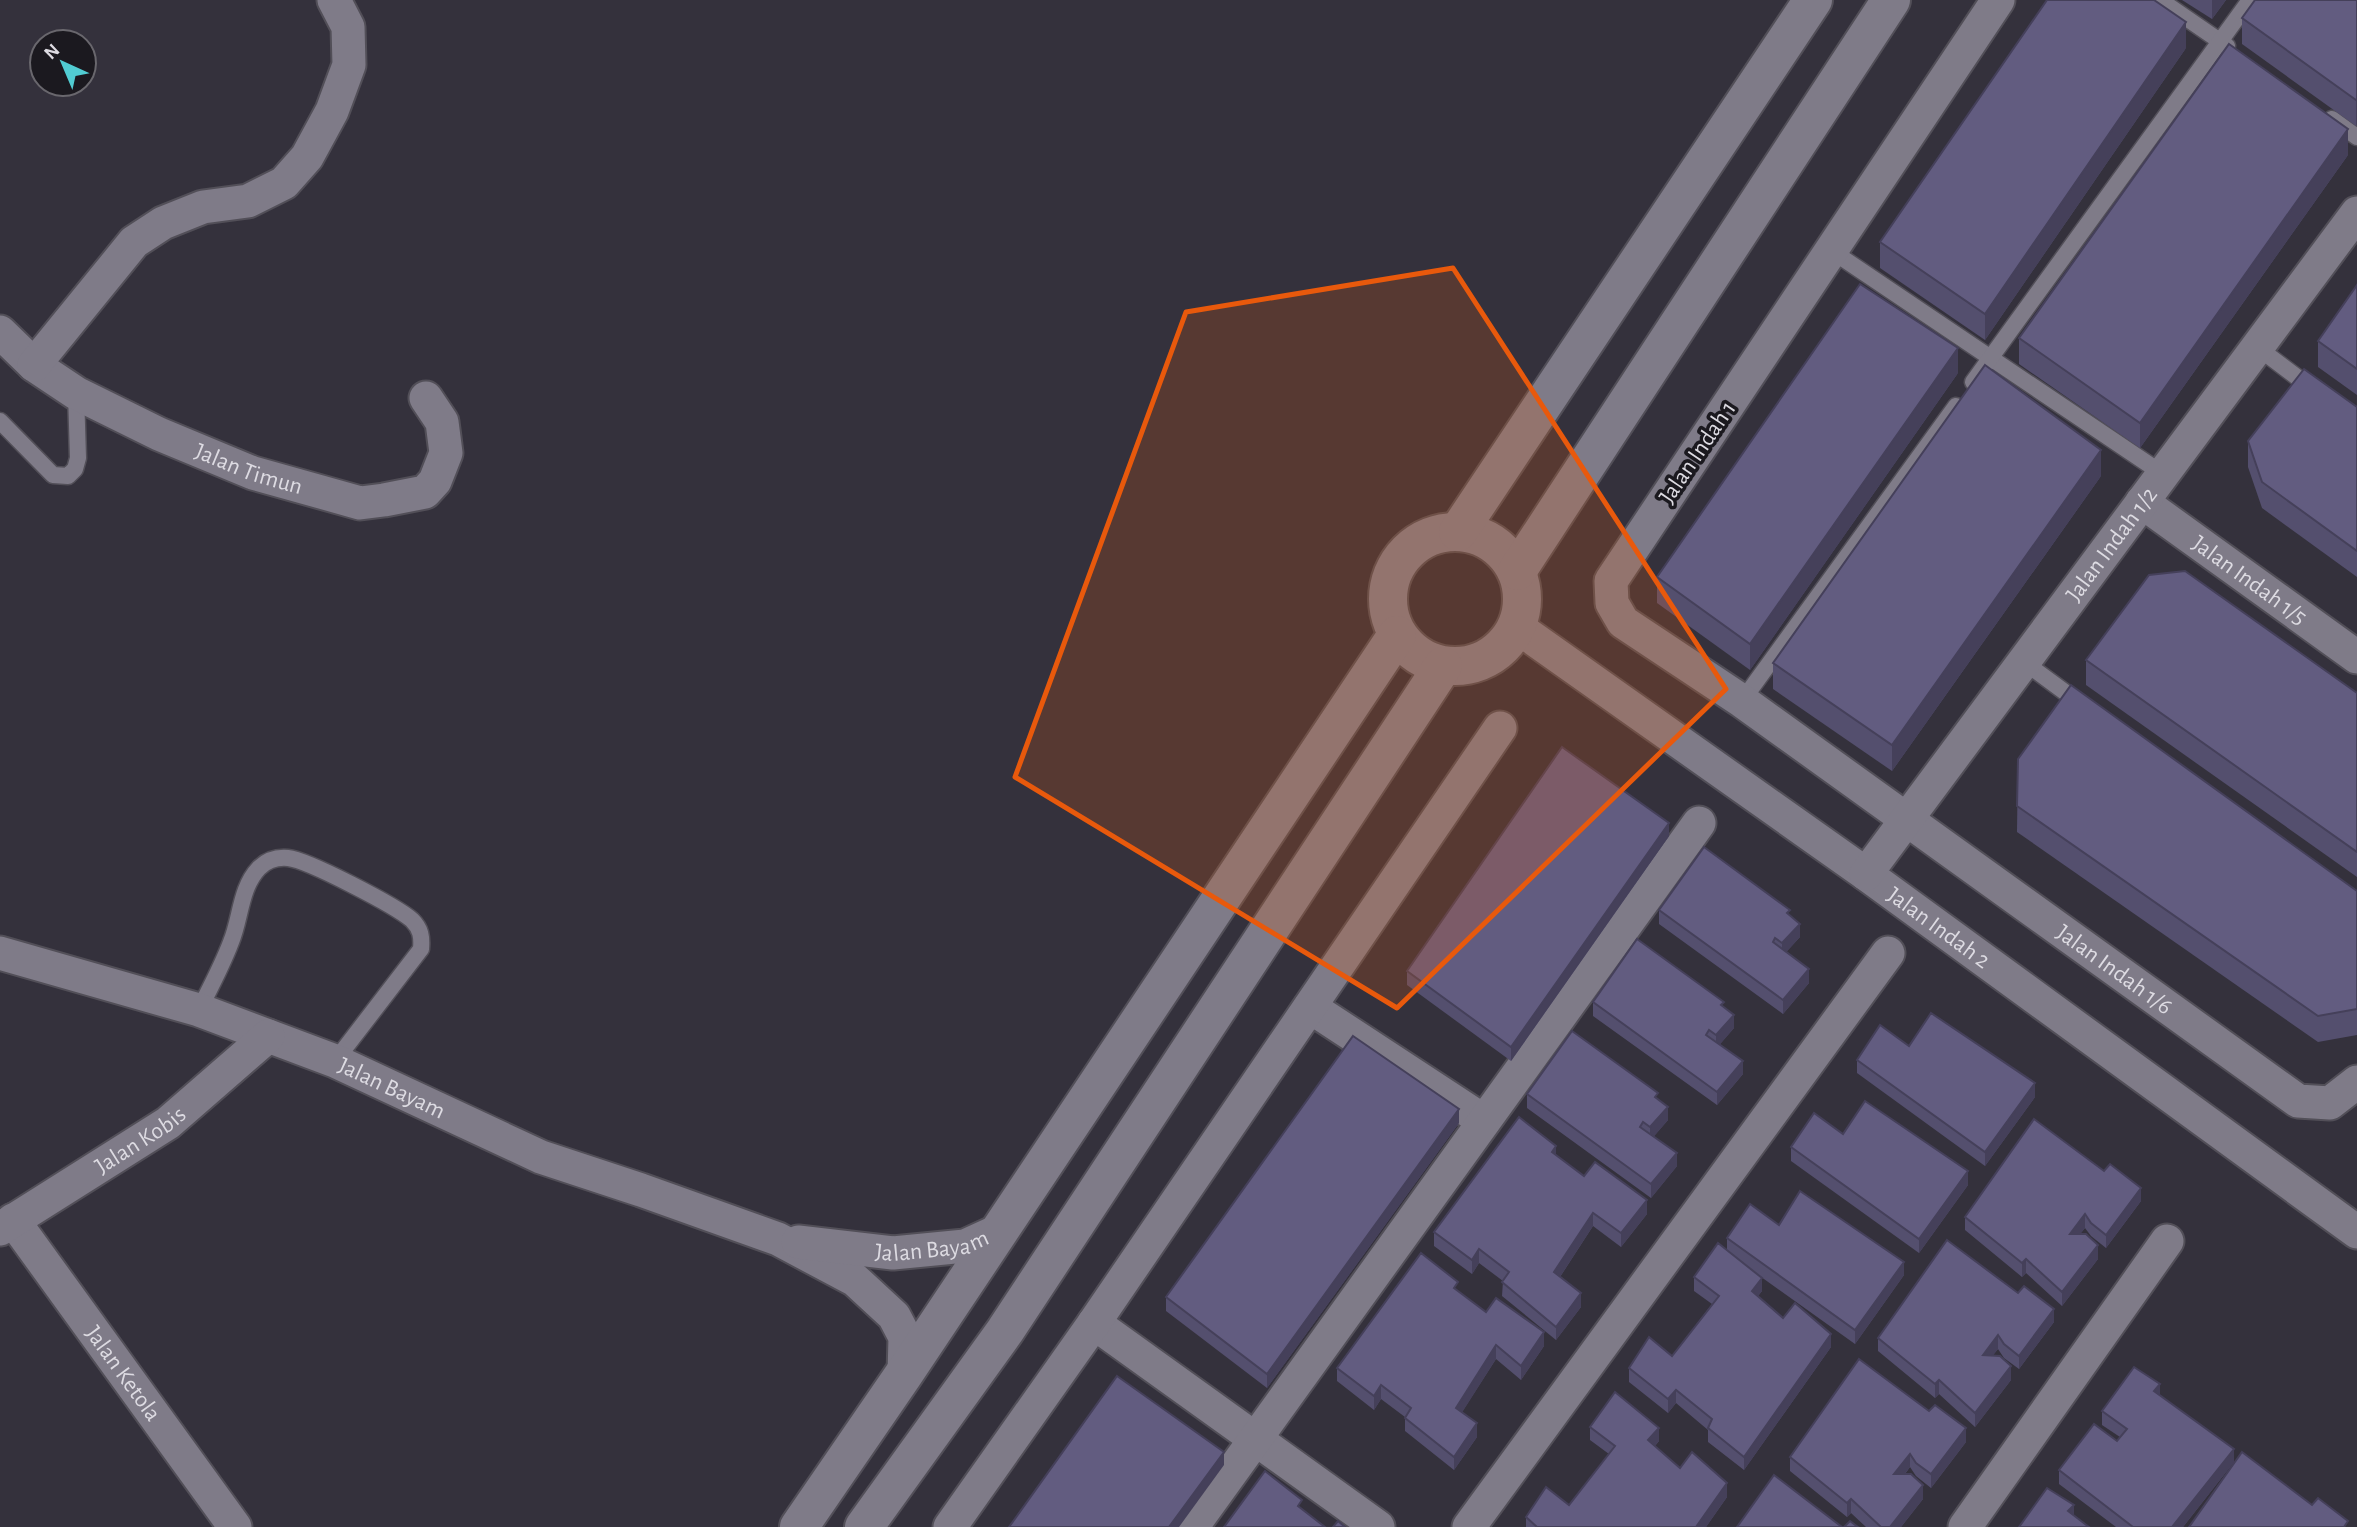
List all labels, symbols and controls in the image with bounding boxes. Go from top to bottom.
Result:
north arrow [28,28,98,98]
text: N [41,40,64,63]
street label: Jalan Indah 1 [1655,397,1741,508]
street label: Jalan Timun [191,439,305,499]
street label: Jalan Indah 1/2 [2062,483,2162,606]
street label: Jalan Indah 1/5 [2188,531,2311,630]
street label: Jalan Indah 2 [1883,883,1994,973]
street label: Jalan Indah 1/6 [2052,920,2176,1019]
street label: Jalan Bayam [334,1053,449,1124]
street label: Jalan Kobis [91,1102,191,1179]
street label: Jalan Bayam [874,1226,993,1266]
street label: Jalan Ketola [81,1322,165,1426]

